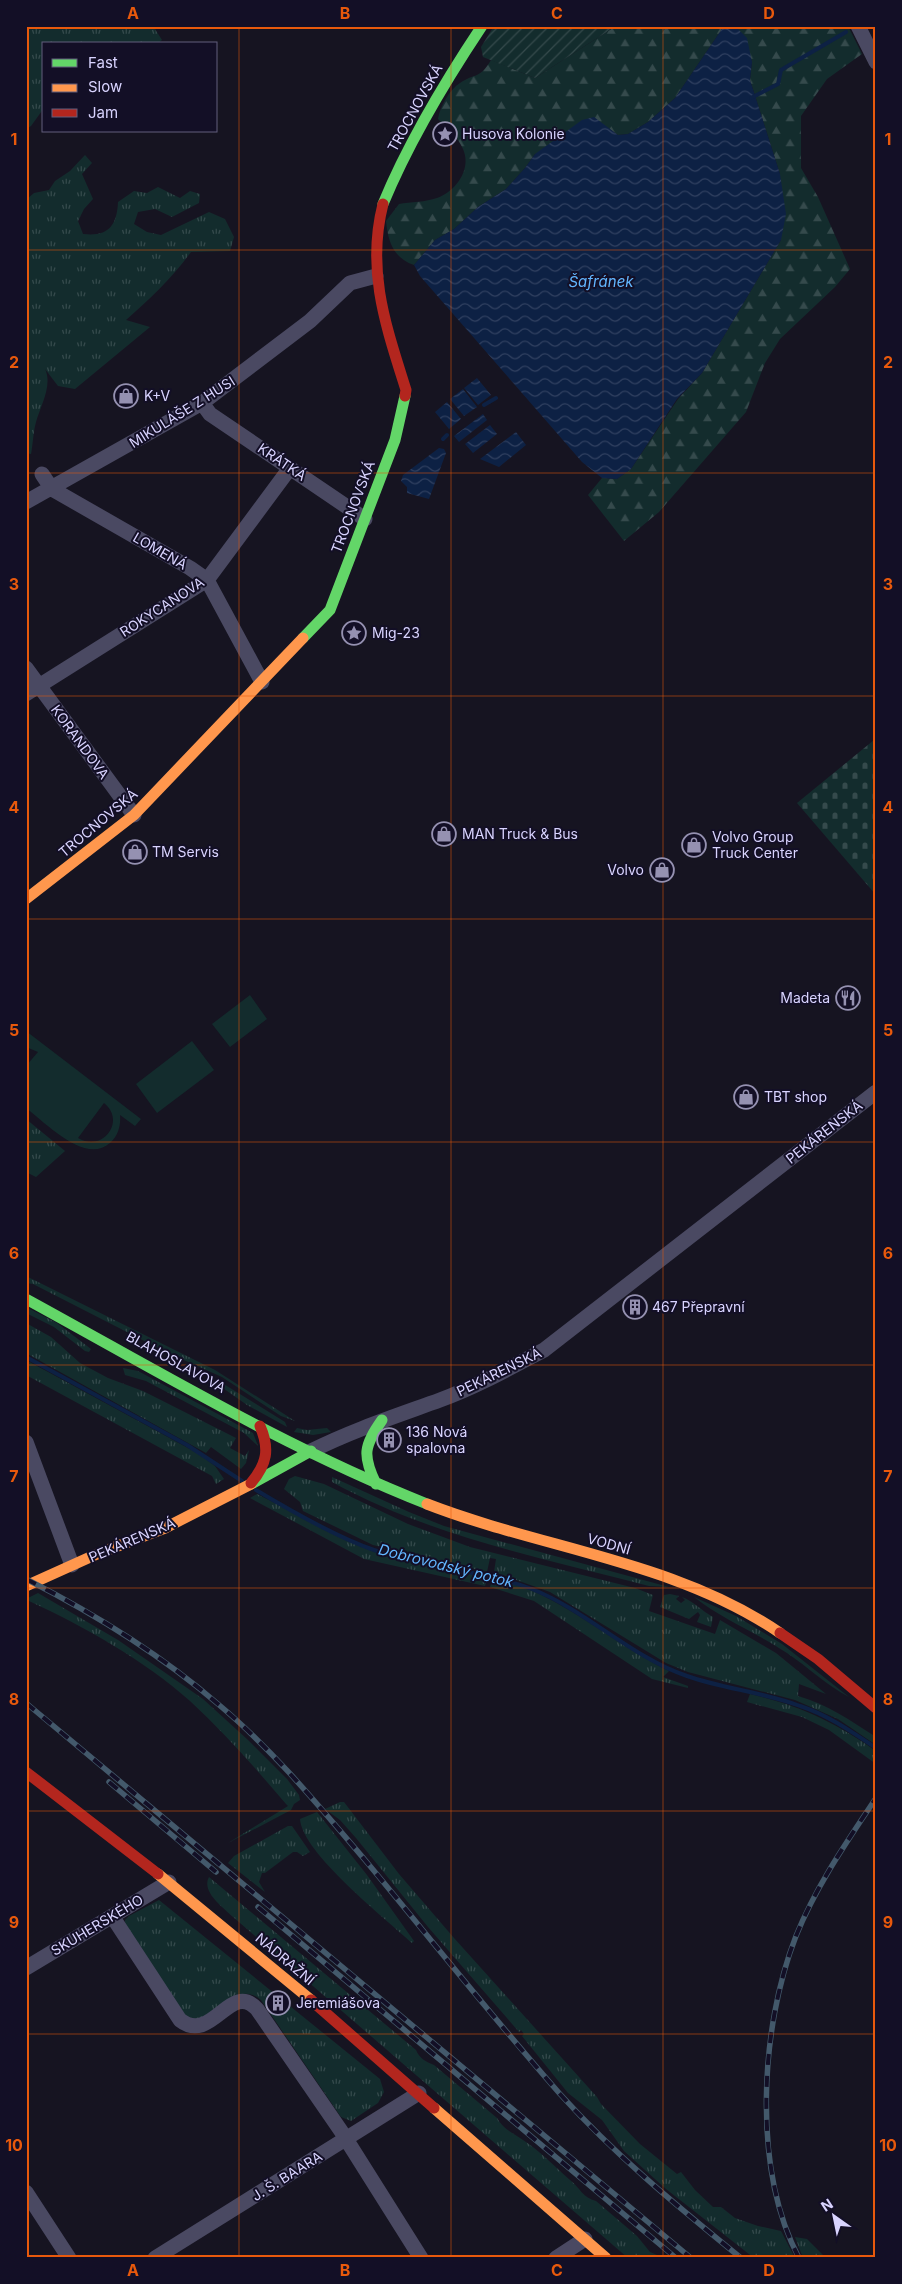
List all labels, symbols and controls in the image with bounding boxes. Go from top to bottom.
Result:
text: A [127,3,139,23]
text: B [340,3,350,23]
text: C [551,3,563,23]
text: D [763,3,775,23]
legend [42,42,218,132]
text: Fast [88,53,118,72]
street label: TROCNOVSKÁ [384,61,446,155]
text: Slow [88,77,122,96]
text: Jam [88,103,118,122]
place icon: Husova Kolonie [432,121,458,147]
place label: Husova Kolonie [462,125,565,142]
text: 1 [11,129,17,149]
text: 1 [885,129,891,149]
water label: Šafránek [568,272,634,291]
text: 2 [9,352,19,372]
text: 2 [883,352,893,372]
street label: MIKULÁŠE Z HUSI [126,372,238,451]
shop icon: K+V [113,383,139,409]
place label: K+V [144,387,170,404]
street label: KRÁTKÁ [255,439,310,484]
street label: TROCNOVSKÁ [327,458,378,555]
street label: LOMENÁ [130,528,191,573]
street label: ROKYCANOVA [116,573,207,640]
text: 3 [9,574,19,594]
text: 3 [883,574,893,594]
place icon: Mig-23 [341,620,367,646]
place label: Mig-23 [372,624,420,641]
street label: KORANDOVA [48,701,113,782]
street label: TROCNOVSKÁ [55,785,141,860]
text: 4 [9,797,20,817]
text: 4 [883,797,894,817]
shop icon: MAN Truck & Bus [431,821,457,847]
place label: MAN Truck & Bus [462,825,578,842]
place label: Volvo Group Truck Center [712,828,798,861]
shop icon: Volvo Group Truck Center [681,832,707,858]
shop icon: TM Servis [122,839,148,865]
place label: TM Servis [152,843,219,860]
shop icon: Volvo [649,857,675,883]
place label: Volvo [607,861,644,878]
restaurant icon: Madeta [835,985,861,1011]
place label: Madeta [780,989,830,1006]
text: 5 [9,1020,19,1040]
text: 5 [883,1020,893,1040]
shop icon: TBT shop [733,1084,759,1110]
place label: TBT shop [764,1088,827,1105]
street label: PEKÁRENSKÁ [782,1096,866,1167]
text: 6 [9,1243,19,1263]
text: 6 [883,1243,893,1263]
building icon: 467 Přepravní [622,1294,648,1320]
place label: 467 Přepravní [652,1298,745,1315]
street label: BLAHOSLAVOVA [123,1327,229,1396]
street label: PEKÁRENSKÁ [454,1344,544,1399]
place label: 136 Nová spalovna [406,1423,467,1456]
building icon: 136 Nová spalovna [376,1427,402,1453]
text: 7 [9,1466,19,1486]
text: 7 [883,1466,893,1486]
street label: PEKÁRENSKÁ [86,1514,178,1565]
street label: VODNÍ [585,1529,633,1558]
water label: Dobrovodský potok [377,1540,516,1592]
text: 8 [9,1689,19,1709]
text: 8 [883,1689,893,1709]
street label: SKUHERSKÉHO [48,1890,146,1959]
text: 9 [9,1912,19,1932]
text: 9 [883,1912,893,1932]
street label: NÁDRAŽNÍ [252,1929,319,1988]
building icon: Jeremiášova [265,1990,291,2016]
place label: Jeremiášova [296,1994,380,2011]
text: 10 [5,2135,23,2155]
text: 10 [879,2135,897,2155]
street label: J. Š. BAARA [248,2147,325,2204]
north arrow [810,2192,860,2242]
text: N [818,2195,836,2215]
text: A [127,2260,139,2280]
text: B [340,2260,350,2280]
text: C [551,2260,563,2280]
text: D [763,2260,775,2280]

